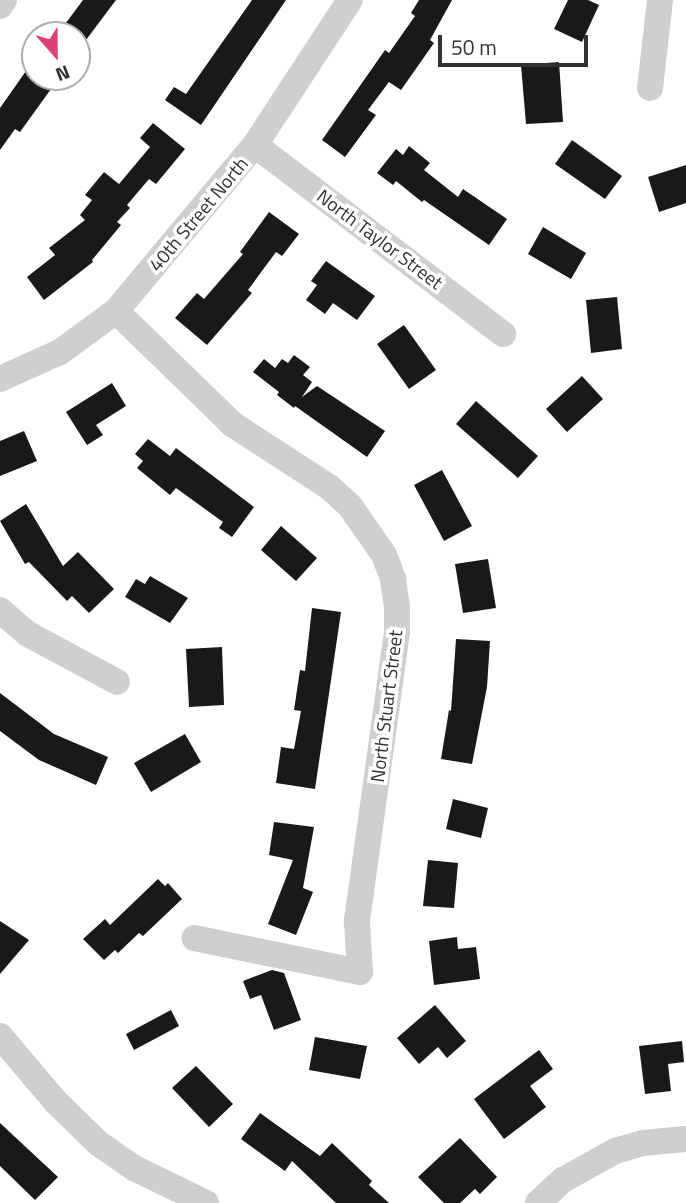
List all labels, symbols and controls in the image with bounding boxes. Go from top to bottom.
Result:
north arrow [21,21,91,91]
scale bar [441,21,592,65]
text: 50 m [451,31,497,63]
text: N [52,58,74,90]
street label: 40th Street North [144,152,252,276]
street label: North Taylor Street [313,184,447,294]
street label: North Stuart Street [365,629,407,783]

